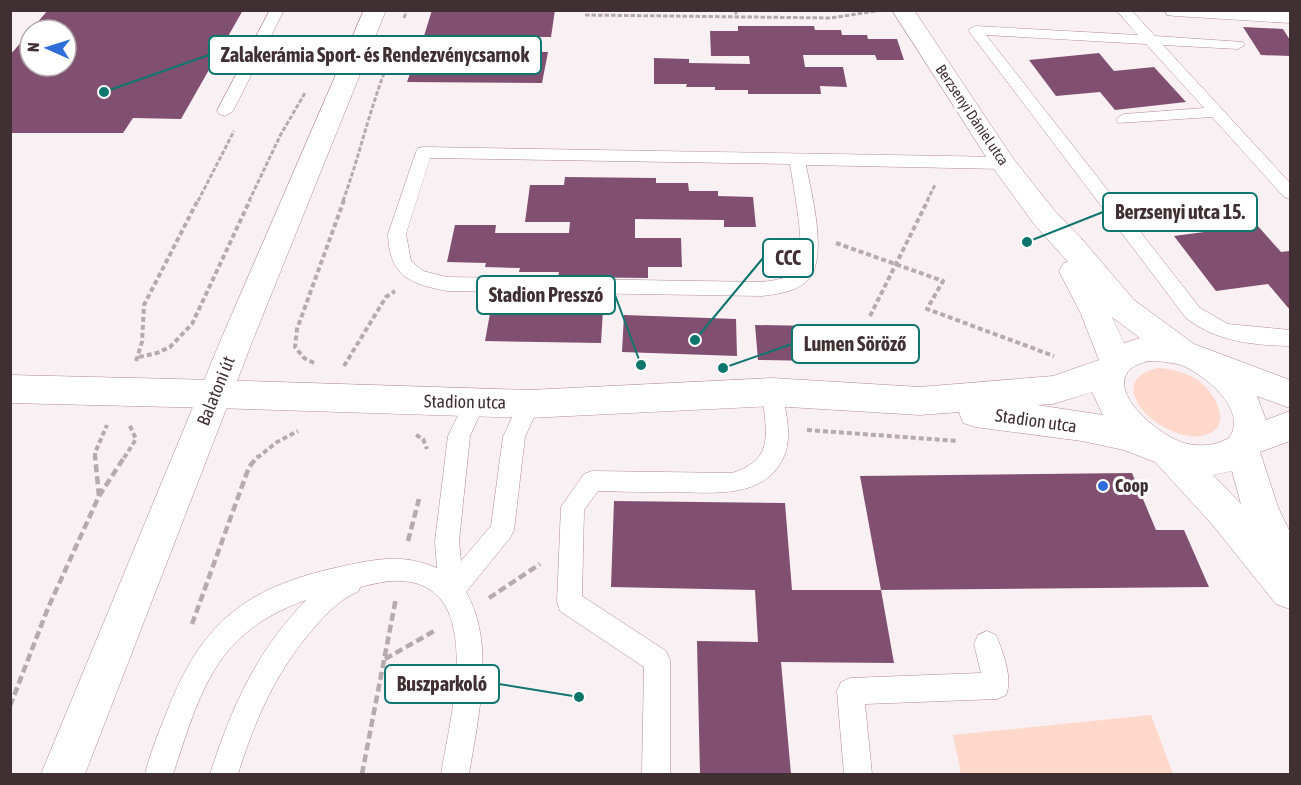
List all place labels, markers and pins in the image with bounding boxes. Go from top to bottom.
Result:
callout: Zalakerámia Sport- és Rendezvénycsarnok [209,36,541,74]
callout: Berzsenyi utca 15. [1103,193,1257,231]
callout: CCC [763,239,813,277]
callout: Stadion Presszó [477,276,615,314]
callout: Lumen Söröző [792,325,919,363]
place label: Coop [1115,475,1149,496]
marker: Coop [1096,479,1110,493]
callout: Buszparkoló [385,665,499,703]

